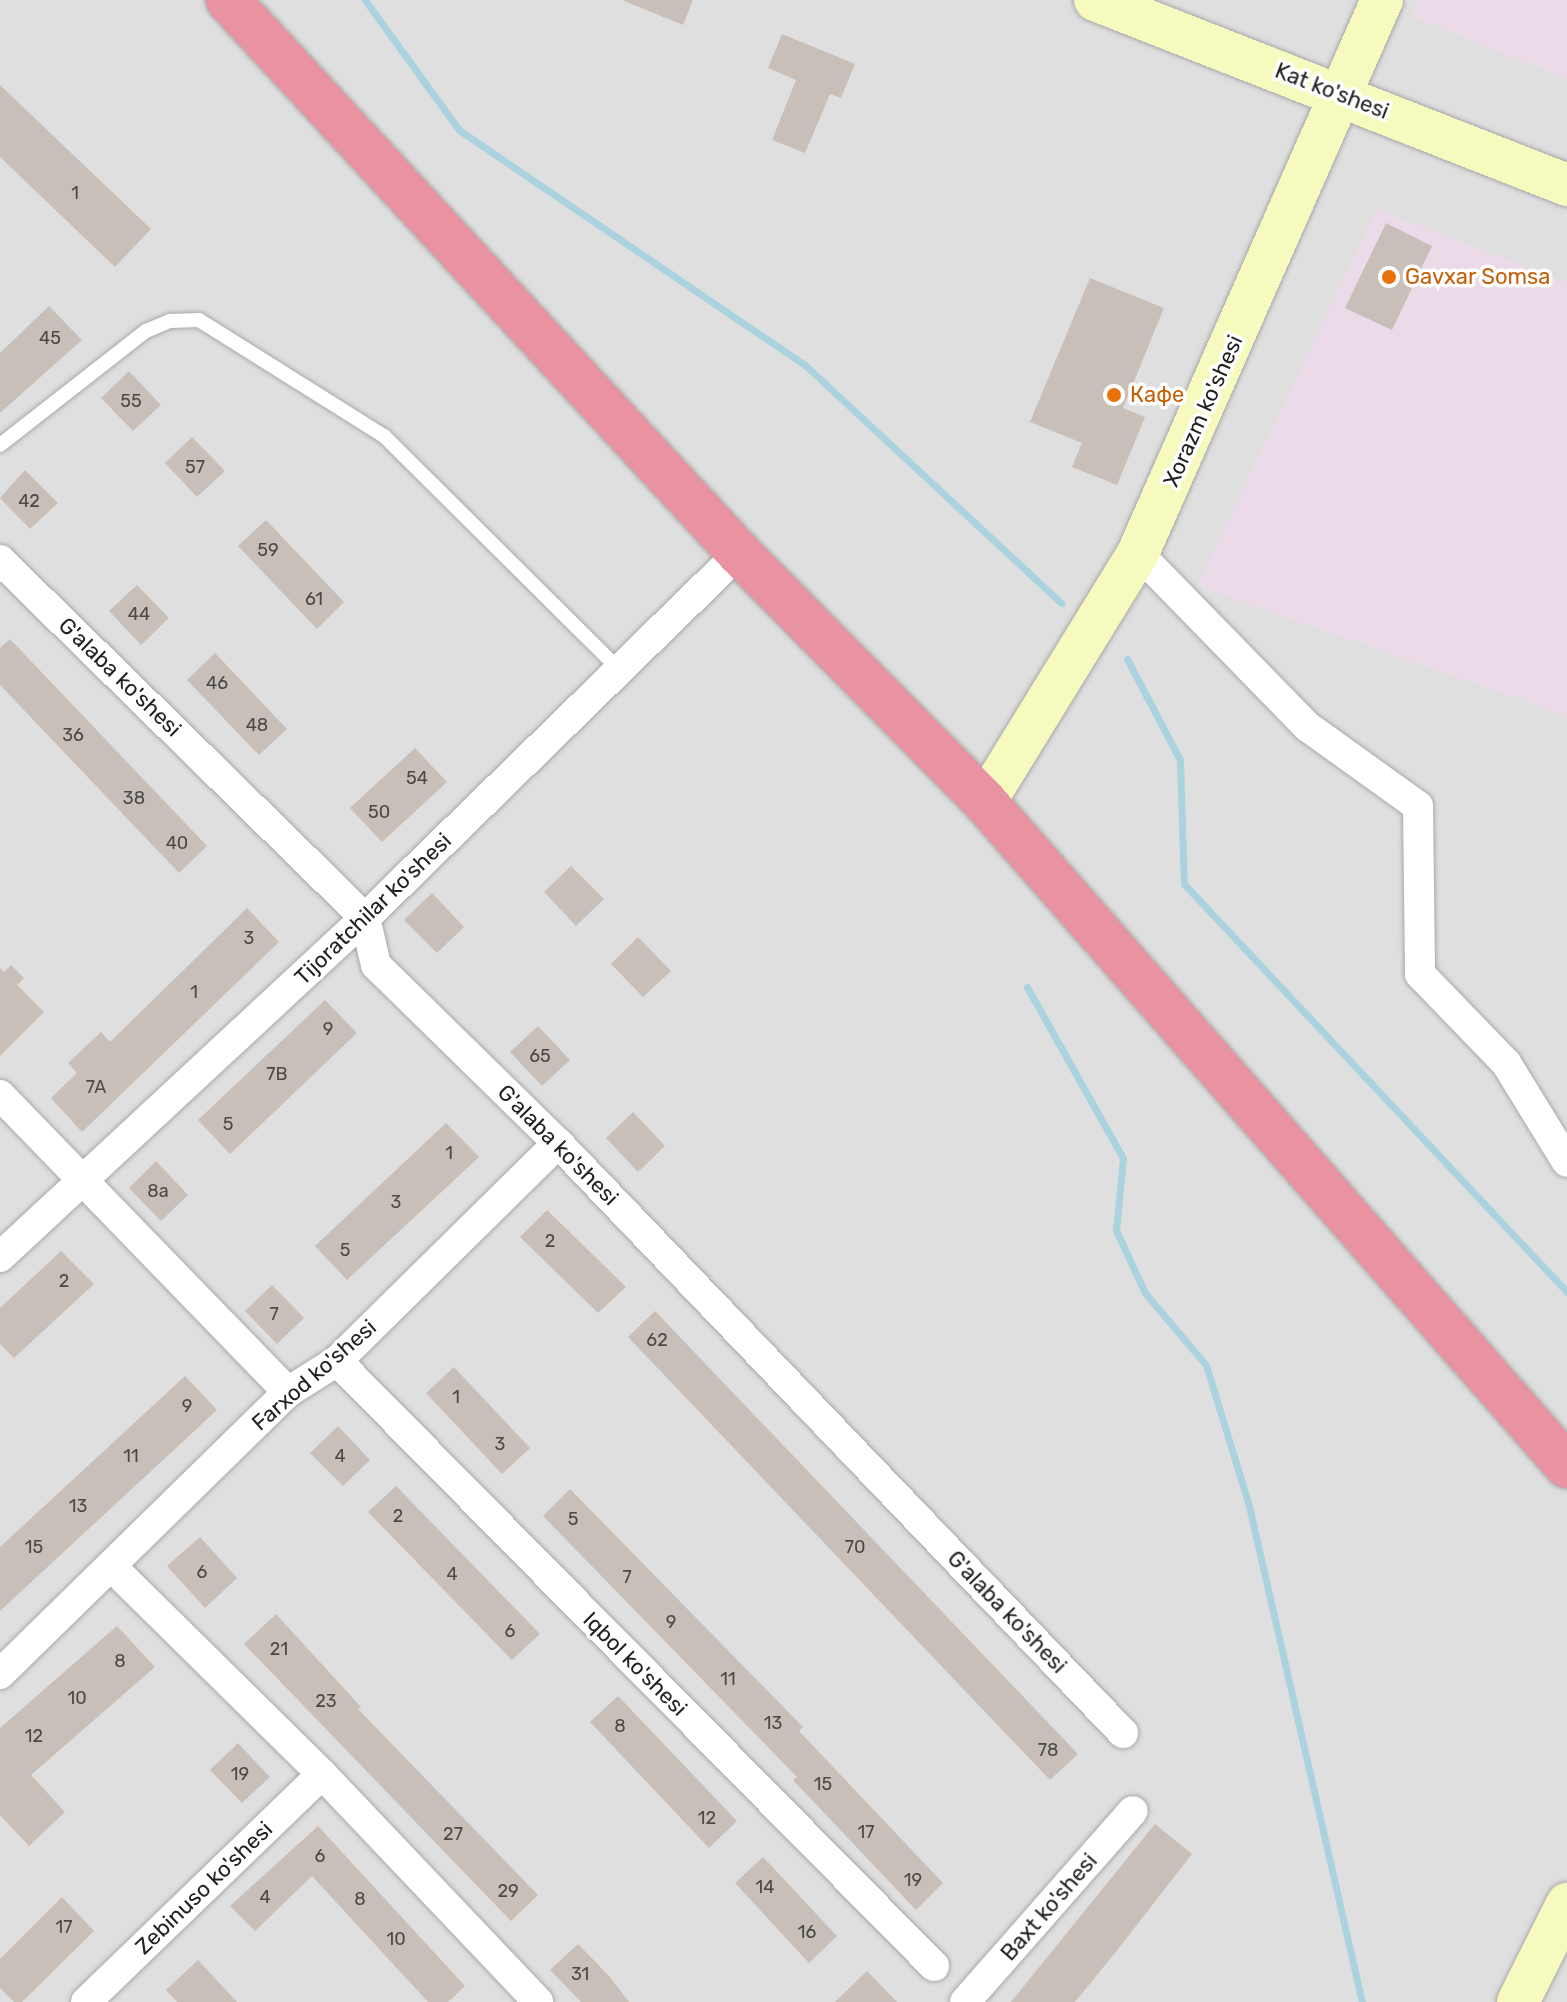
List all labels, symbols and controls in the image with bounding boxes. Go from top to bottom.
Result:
street label: Kat ko'shesi [1271,57,1393,125]
house number: 1 [71,182,79,204]
place label: Gavxar Somsa [1405,264,1551,290]
marker: Gavxar Somsa [1380,268,1398,286]
house number: 45 [39,327,61,349]
street label: Xorazm ko'shesi [1158,331,1248,491]
place label: Кафе [1130,382,1184,408]
marker: Кафе [1105,386,1123,404]
house number: 55 [120,390,142,412]
house number: 57 [185,456,205,478]
house number: 42 [18,490,40,512]
house number: 59 [257,539,279,561]
house number: 61 [305,588,323,610]
house number: 44 [128,603,150,625]
street label: G'alaba ko'shesi [53,612,187,742]
house number: 46 [206,672,228,694]
house number: 48 [246,714,268,736]
house number: 36 [62,724,84,746]
house number: 54 [406,767,428,789]
house number: 38 [123,787,145,809]
house number: 50 [368,801,390,823]
street label: Tijoratchilar ko'shesi [289,827,457,991]
house number: 40 [166,832,188,854]
house number: 3 [244,927,254,949]
house number: 1 [190,981,198,1003]
house number: 9 [323,1018,333,1040]
house number: 65 [529,1045,551,1067]
house number: 7B [266,1063,288,1085]
house number: 7A [86,1076,106,1098]
street label: G'alaba ko'shesi [492,1079,624,1211]
house number: 5 [223,1113,233,1135]
house number: 1 [445,1142,453,1164]
house number: 8a [147,1180,169,1202]
house number: 3 [391,1191,401,1213]
house number: 2 [545,1230,555,1252]
house number: 5 [340,1239,350,1261]
house number: 2 [59,1270,69,1292]
house number: 7 [269,1303,279,1325]
street label: Farxod ko'shesi [246,1314,382,1436]
house number: 62 [646,1329,668,1351]
house number: 1 [452,1386,460,1408]
house number: 9 [182,1395,192,1417]
house number: 3 [495,1433,505,1455]
house number: 11 [123,1445,139,1467]
house number: 4 [334,1445,346,1467]
house number: 13 [69,1495,87,1517]
house number: 2 [393,1505,403,1527]
house number: 5 [568,1508,578,1530]
house number: 15 [25,1536,43,1558]
house number: 70 [845,1536,865,1558]
street label: G'alaba ko'shesi [942,1545,1072,1679]
house number: 6 [197,1561,207,1583]
house number: 4 [446,1563,458,1585]
house number: 7 [622,1566,632,1588]
street label: Iqbol ko'shesi [578,1607,692,1721]
house number: 9 [666,1611,676,1633]
house number: 6 [505,1620,515,1642]
house number: 21 [270,1638,288,1660]
house number: 8 [114,1650,126,1672]
house number: 11 [720,1668,736,1690]
house number: 10 [67,1687,87,1709]
house number: 23 [315,1690,337,1712]
house number: 13 [764,1712,782,1734]
house number: 8 [614,1715,626,1737]
house number: 12 [25,1725,43,1747]
house number: 78 [1038,1739,1058,1761]
house number: 19 [231,1763,249,1785]
house number: 15 [814,1773,832,1795]
house number: 12 [698,1807,716,1829]
street label: Zebinuso ko'shesi [130,1816,278,1960]
house number: 17 [858,1821,874,1843]
house number: 27 [443,1823,463,1845]
house number: 6 [315,1845,325,1867]
street label: Baxt ko'shesi [995,1848,1103,1966]
house number: 19 [904,1869,922,1891]
house number: 14 [756,1876,774,1898]
house number: 29 [497,1880,519,1902]
house number: 4 [259,1886,271,1908]
house number: 8 [354,1888,366,1910]
house number: 17 [56,1916,72,1938]
house number: 16 [798,1921,816,1943]
house number: 10 [386,1928,406,1950]
house number: 31 [571,1963,589,1985]

